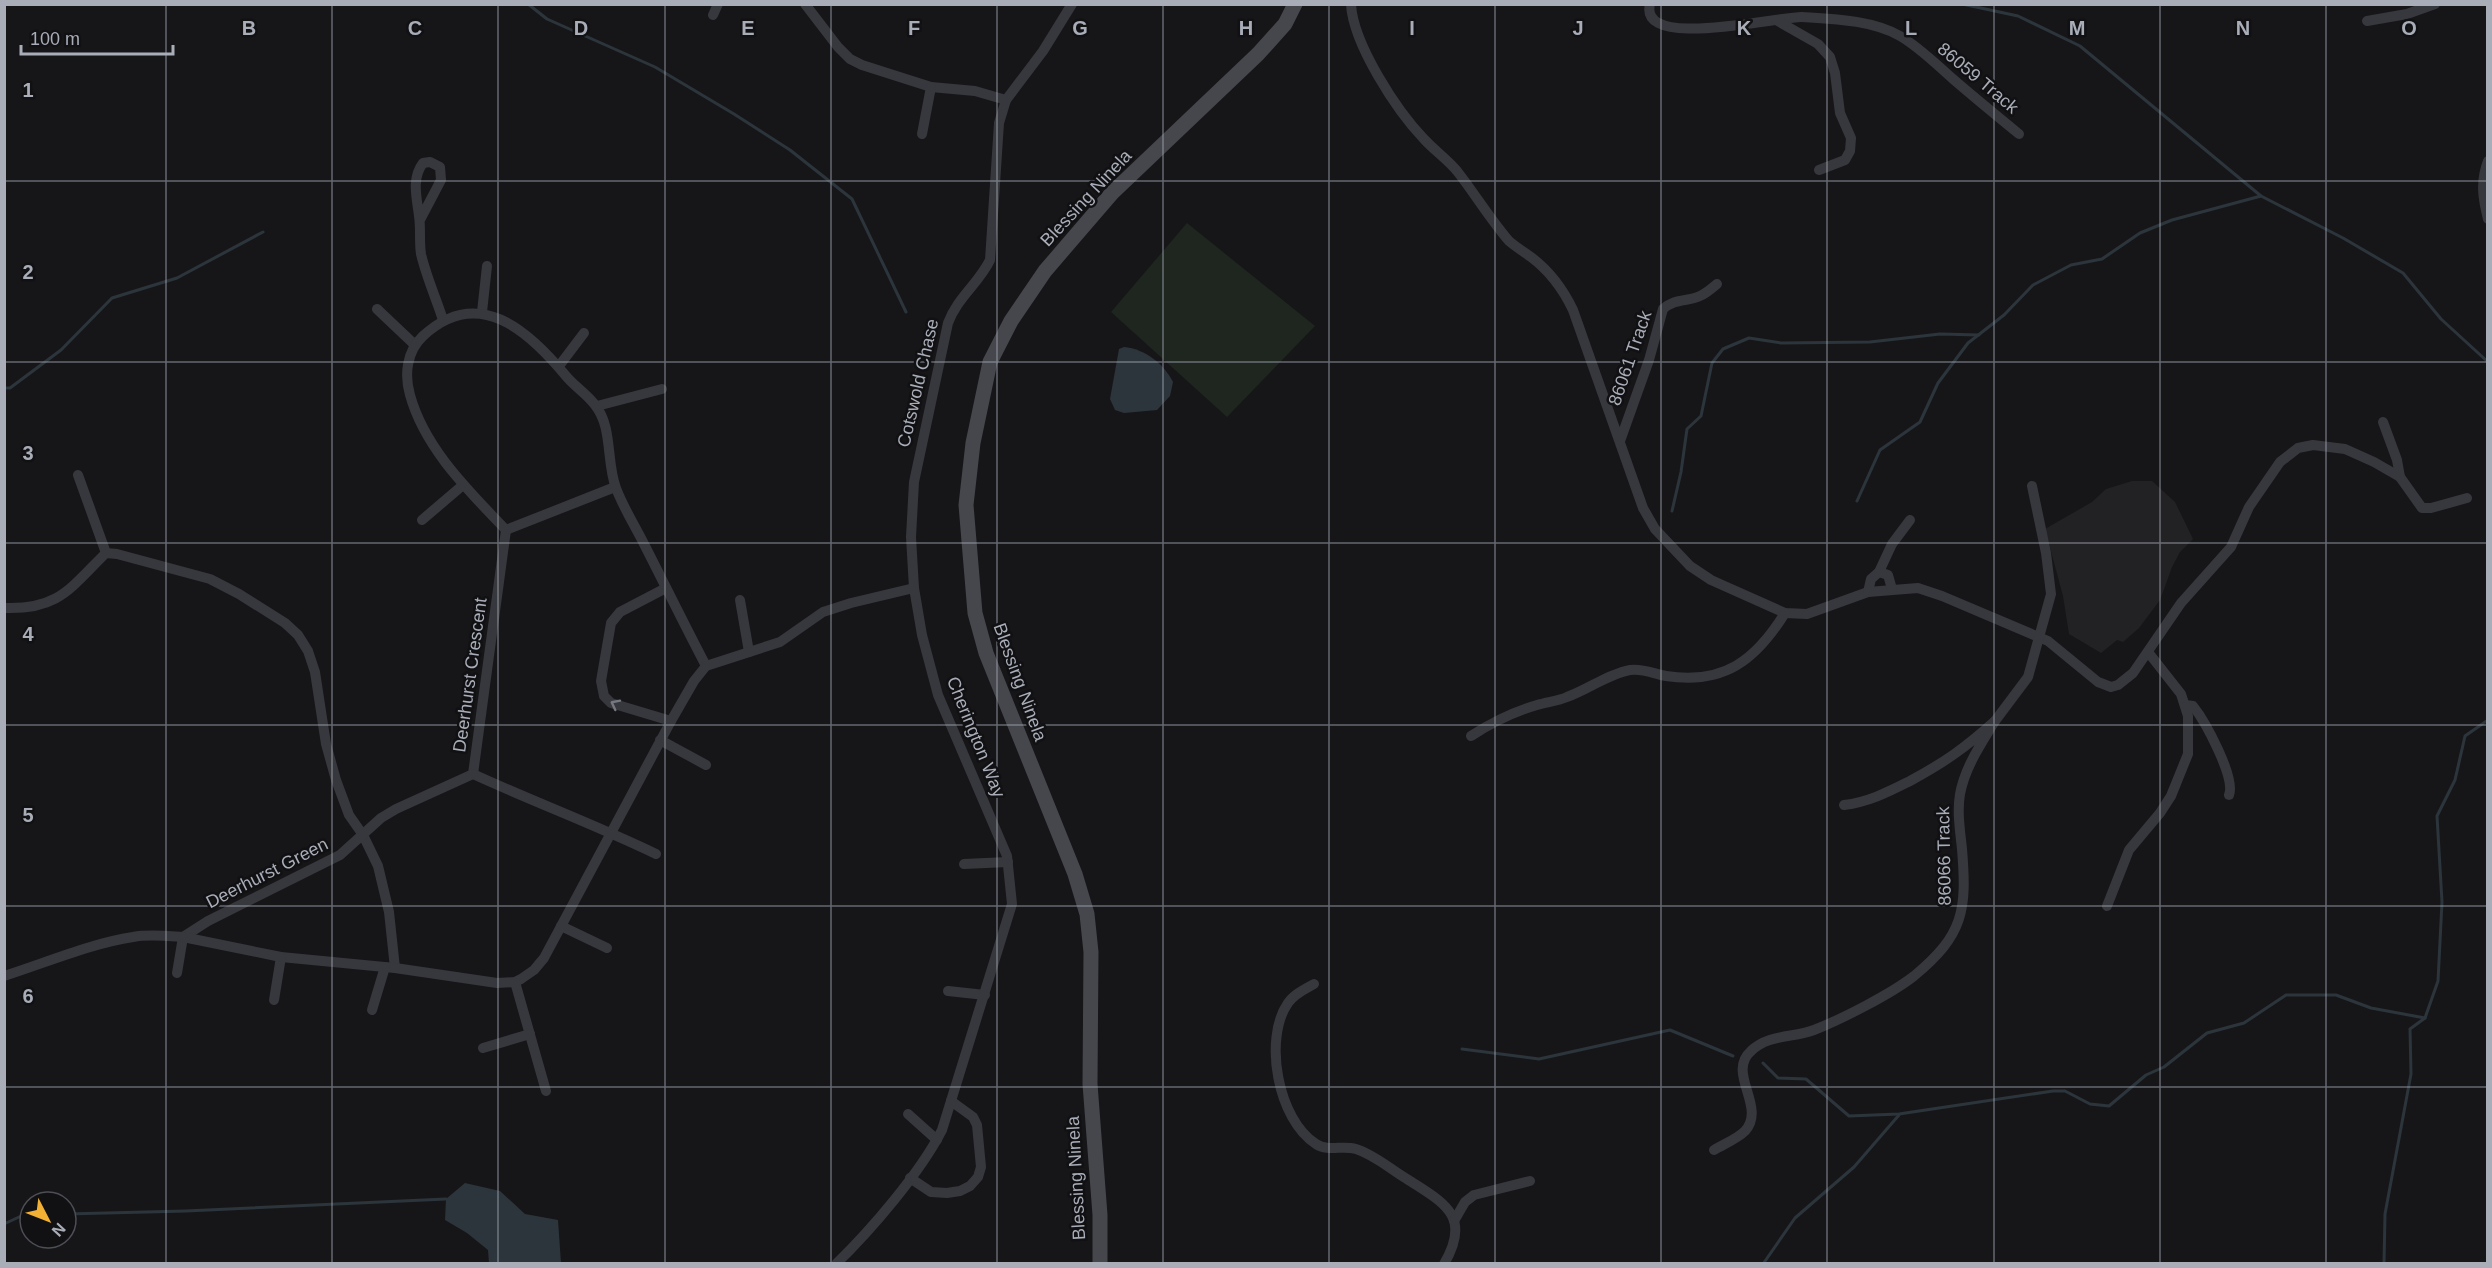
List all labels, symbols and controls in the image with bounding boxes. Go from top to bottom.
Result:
text: B [242,17,256,39]
text: C [408,17,422,39]
text: D [574,17,588,39]
text: E [741,17,755,39]
text: F [908,17,920,39]
text: G [1072,17,1088,39]
text: H [1239,17,1253,39]
text: I [1409,17,1415,39]
text: J [1572,17,1584,39]
text: K [1737,17,1752,39]
text: L [1905,17,1917,39]
text: M [2069,17,2085,39]
text: N [2236,17,2250,39]
text: O [2401,17,2417,39]
scale bar [21,18,172,56]
text: 100 m [30,29,80,49]
street label: 86059 Track [1934,39,2023,118]
text: 1 [22,79,34,101]
street label: Blessing Ninela [1036,145,1136,250]
text: 2 [22,261,34,283]
street label: 86061 Track [1604,307,1656,408]
street label: Cotswold Chase [894,317,942,449]
text: 3 [22,442,34,464]
street label: Deerhurst Crescent [449,596,491,754]
street label: Blessing Ninela [989,620,1051,745]
text: 4 [22,623,34,645]
street label: Cherington Way [943,674,1009,800]
one-way arrow [611,699,622,711]
text: 5 [22,804,34,826]
street label: 86066 Track [1933,805,1955,906]
street label: Deerhurst Green [203,834,331,912]
text: 6 [22,985,34,1007]
street label: Blessing Ninela [1063,1115,1089,1240]
north arrow [18,1190,78,1250]
text: N [49,1220,69,1240]

